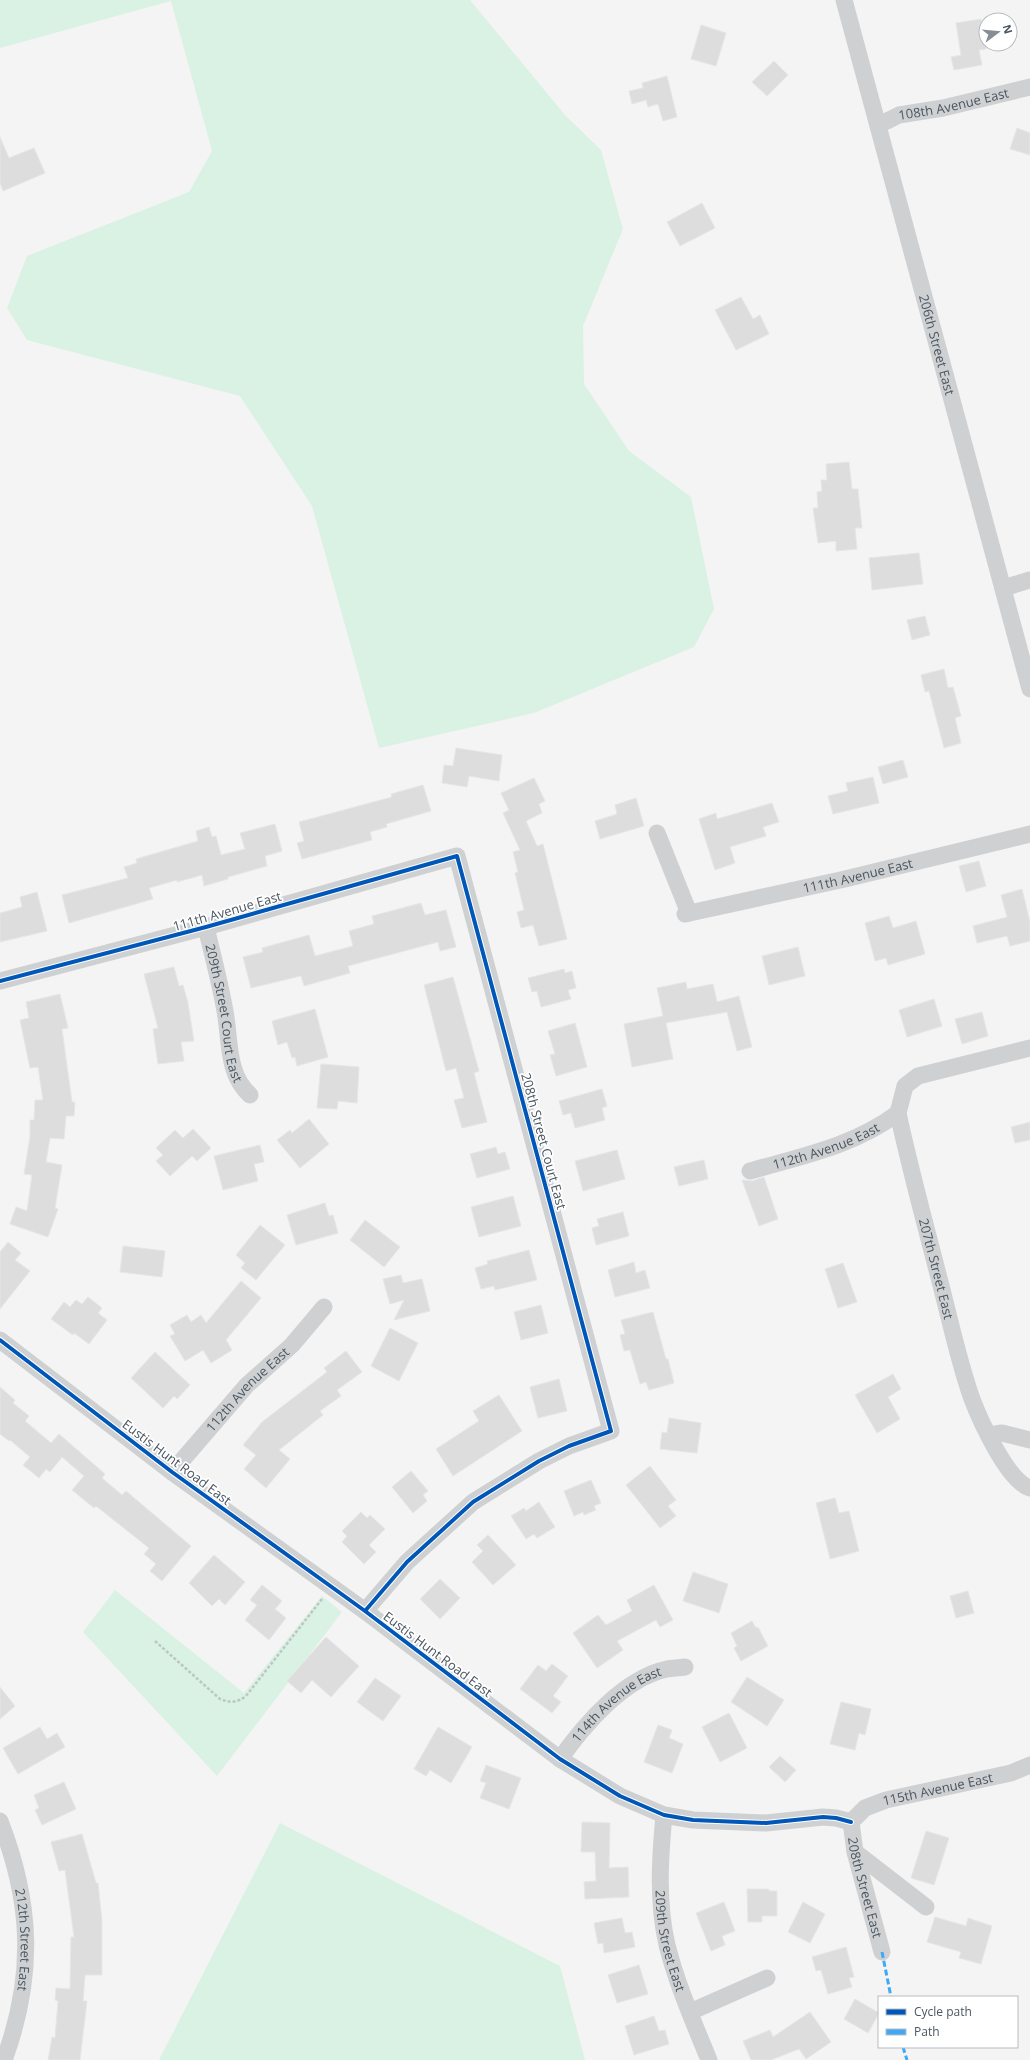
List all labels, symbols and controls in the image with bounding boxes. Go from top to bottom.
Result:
north arrow [978,12,1018,52]
text: N [1000,23,1017,35]
street label: 108th Avenue East [897,83,1011,124]
street label: 206th Street East [915,292,959,397]
street label: 111th Avenue East [801,854,915,897]
street label: 111th Avenue East [171,887,284,935]
street label: 209th Street Court East [201,942,247,1086]
street label: 208th Street Court East [517,1071,571,1212]
street label: 112th Avenue East [771,1118,883,1173]
street label: 207th Street East [915,1216,958,1321]
street label: 112th Avenue East [202,1343,293,1436]
street label: Eustis Hunt Road East [119,1415,235,1509]
street label: Eustis Hunt Road East [380,1607,496,1701]
street label: 114th Avenue East [567,1662,664,1746]
street label: 115th Avenue East [881,1768,995,1810]
street label: 208th Street East [844,1836,887,1940]
street label: 212th Street East [11,1887,35,1993]
street label: 209th Street East [651,1890,690,1994]
legend [878,1996,1018,2048]
text: Cycle path [914,2003,972,2020]
text: Path [914,2023,940,2040]

